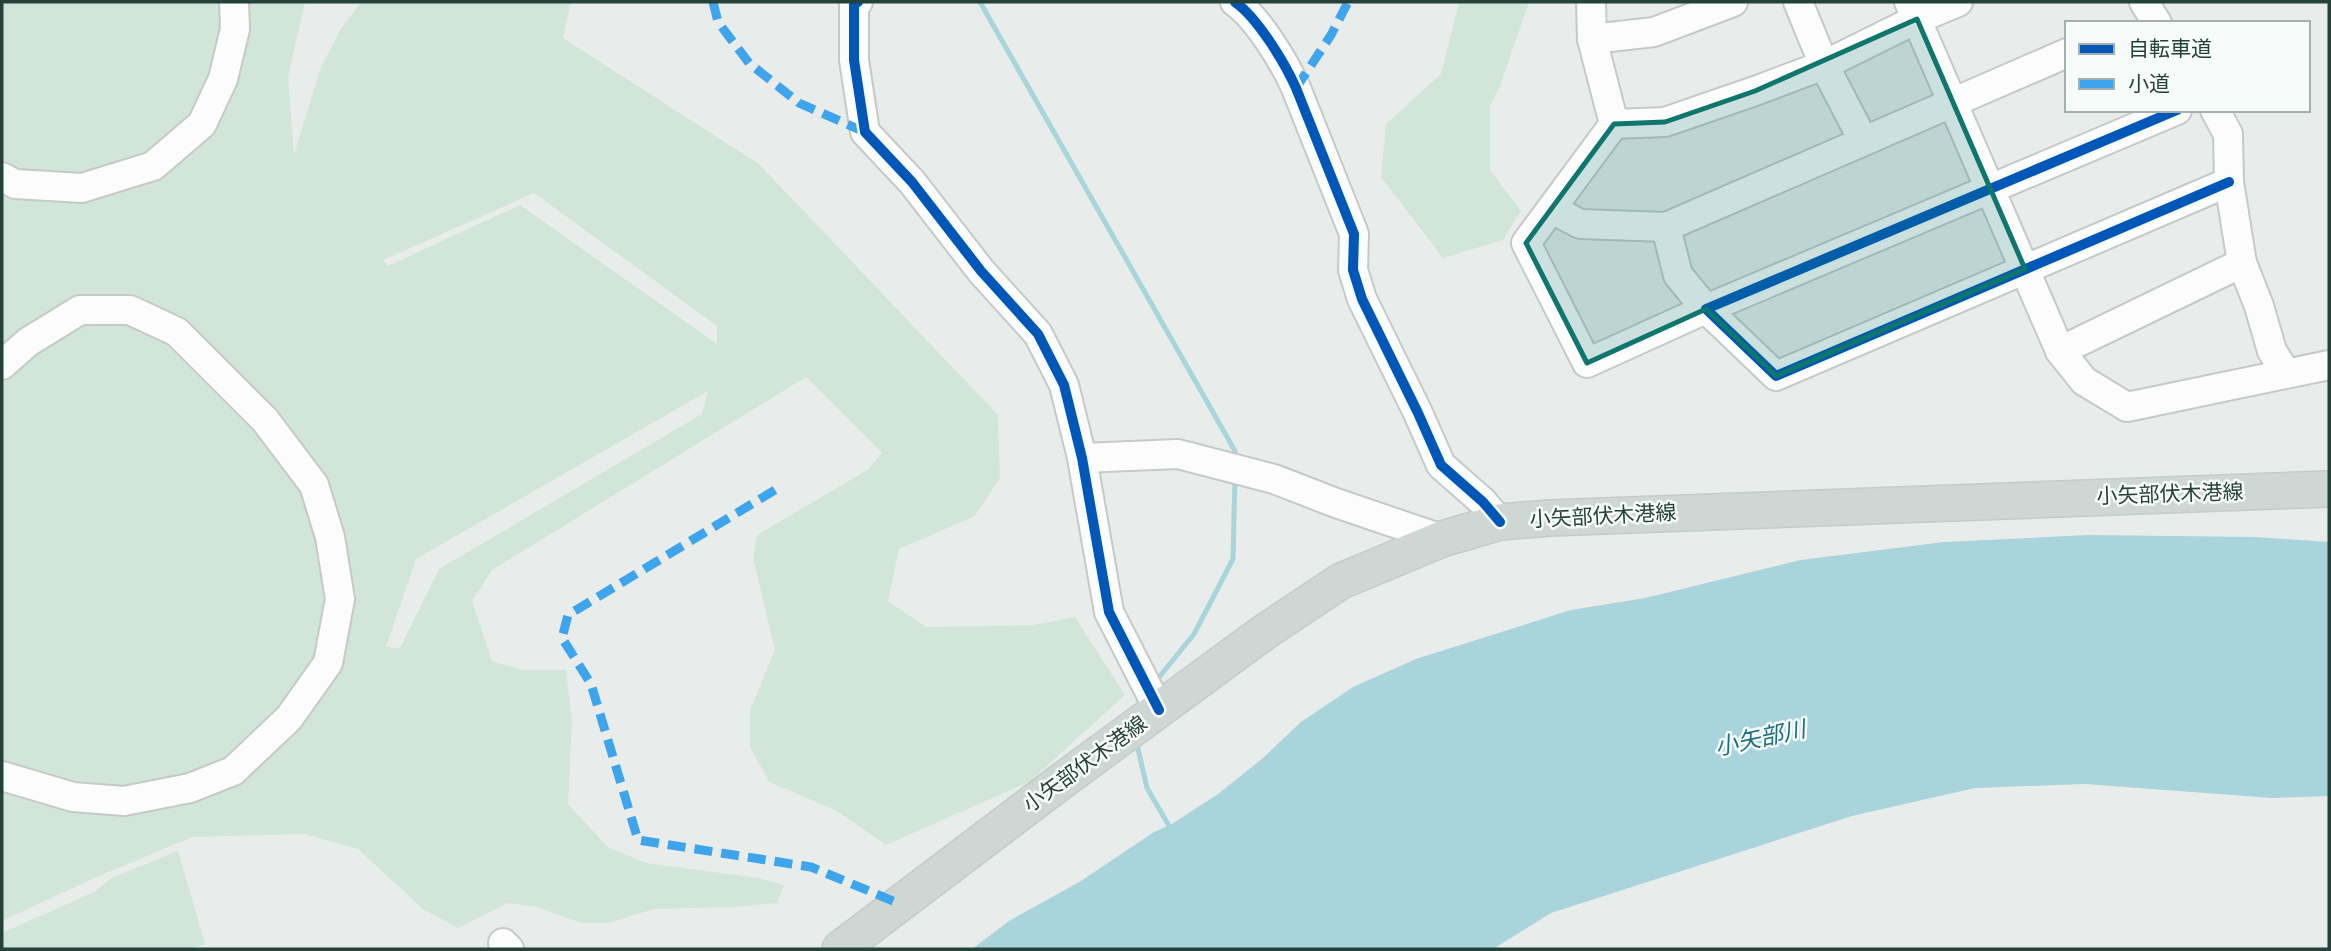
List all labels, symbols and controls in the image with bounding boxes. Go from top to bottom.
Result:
legend [2065,21,2310,112]
text: 自転車道 [2128,34,2212,64]
text: 小道 [2128,69,2170,99]
street label: 小矢部伏木港線 [2096,476,2244,512]
street label: 小矢部伏木港線 [1529,497,1677,535]
street label: 小矢部伏木港線 [1017,709,1153,819]
water label: 小矢部川 [1711,711,1811,764]

